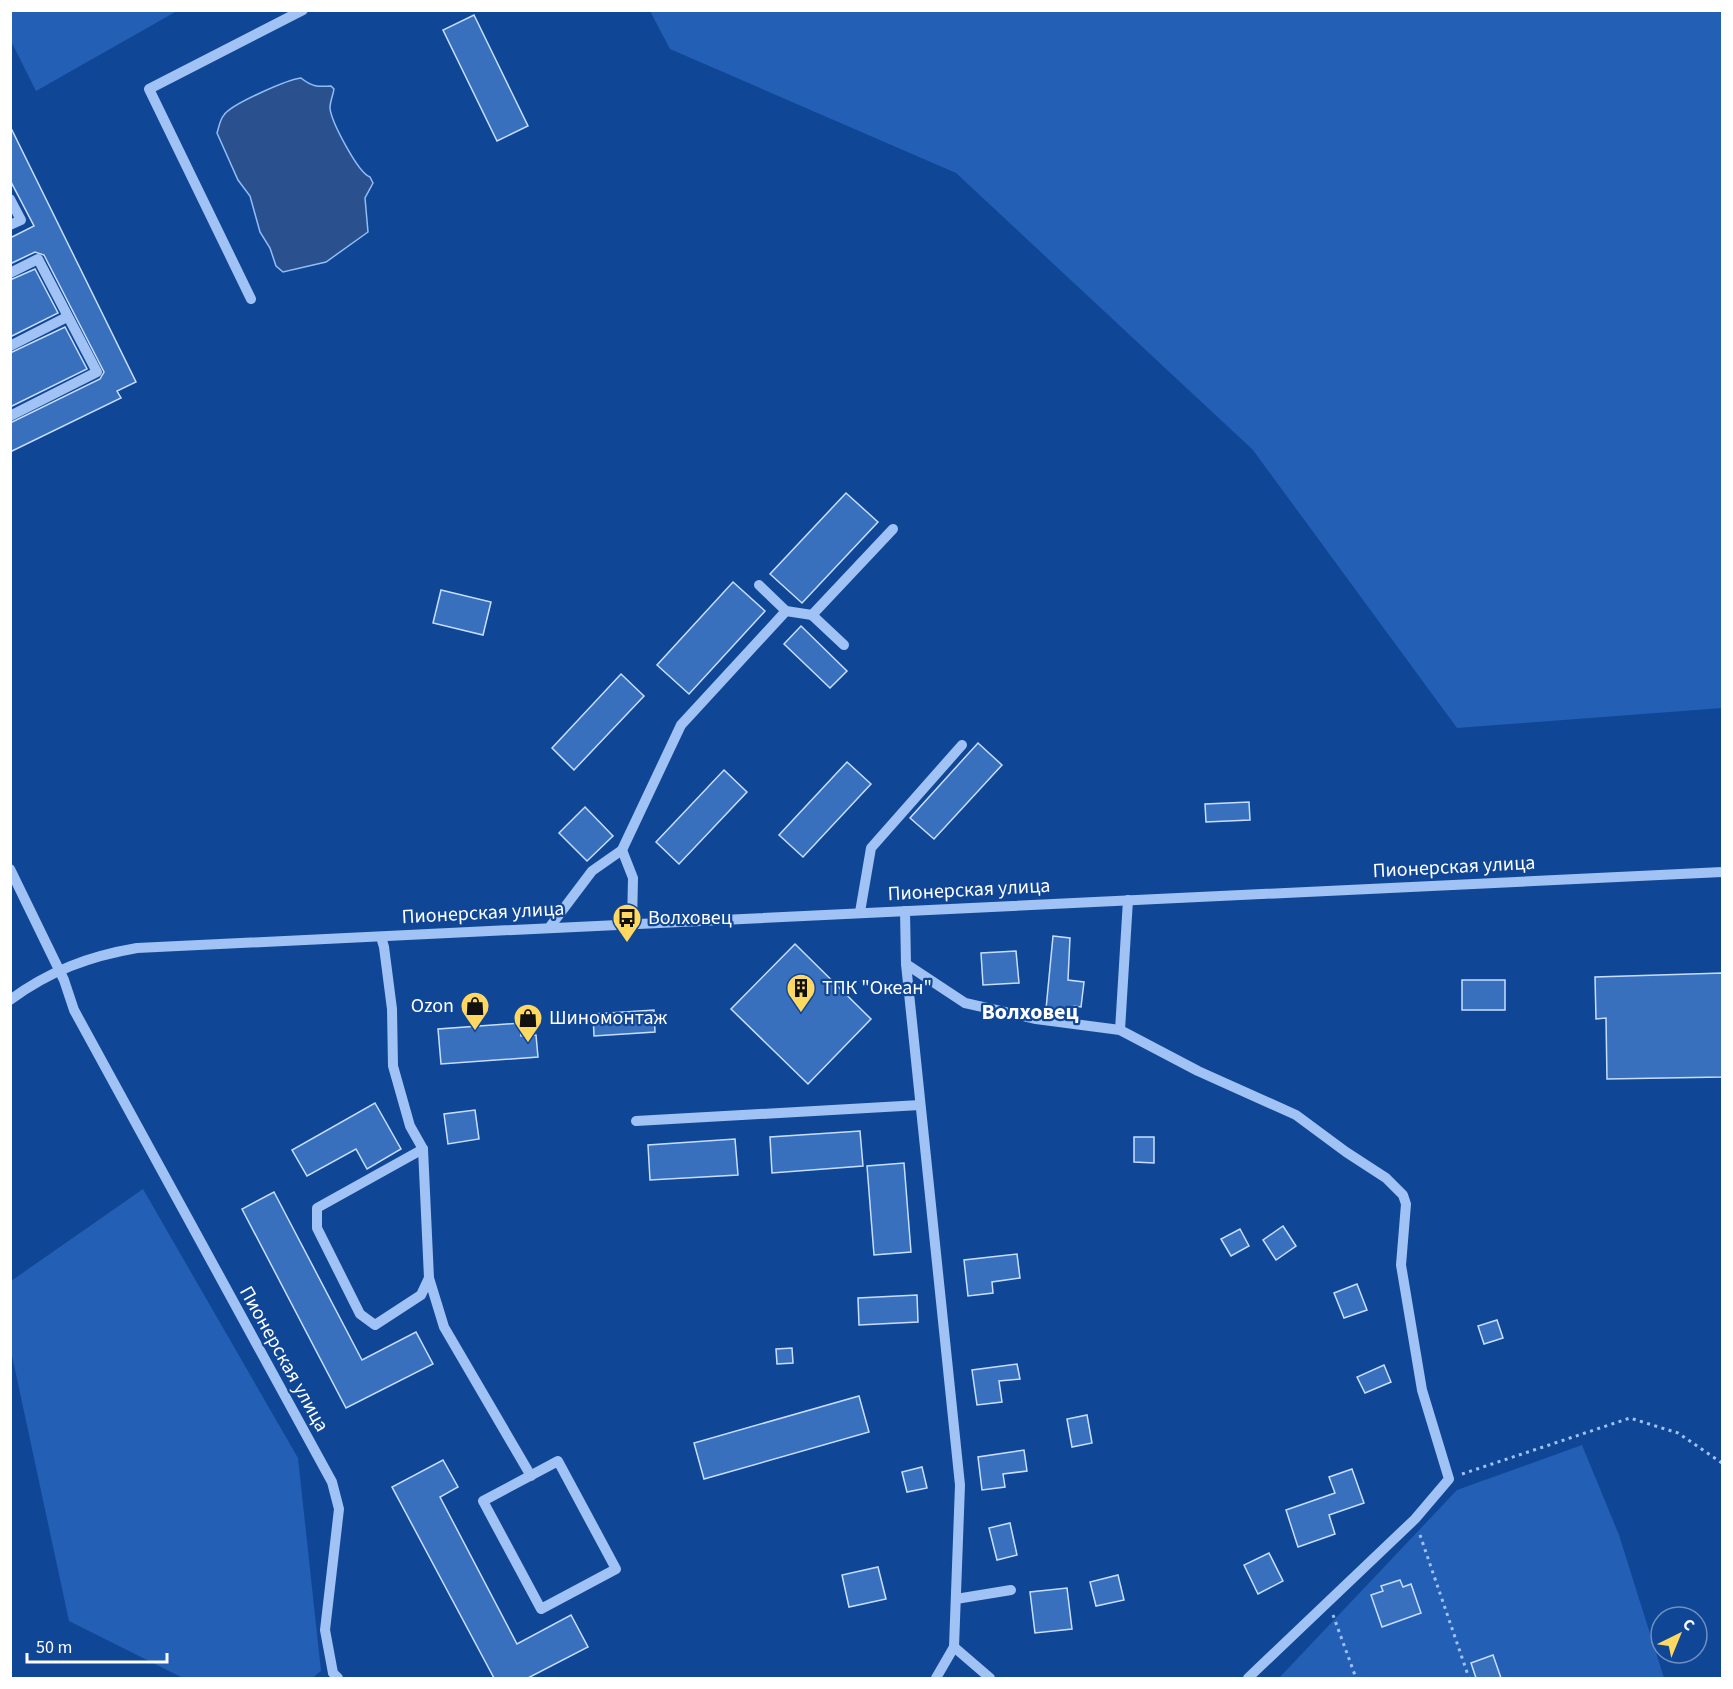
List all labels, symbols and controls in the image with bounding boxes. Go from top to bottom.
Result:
street label: Пионерская улица [1372,849,1536,885]
street label: Пионерская улица [887,872,1051,908]
street label: Пионерская улица [401,895,565,931]
bus stop icon: Волховец [611,902,643,944]
place label: Волховец [648,904,732,932]
building icon: ТПК "Океан" [785,972,817,1014]
place label: ТПК "Океан" [822,974,932,1002]
shop icon: Ozon [459,990,491,1032]
place label: Ozon [411,992,454,1020]
district label: Волховец [981,996,1079,1028]
shop icon: Шиномонтаж [512,1002,544,1044]
place label: Шиномонтаж [549,1004,668,1032]
street label: Пионерская улица [232,1281,336,1437]
north arrow [1649,1605,1709,1665]
text: С [1678,1614,1699,1636]
scale bar [27,1626,166,1664]
text: 50 m [36,1635,72,1660]

